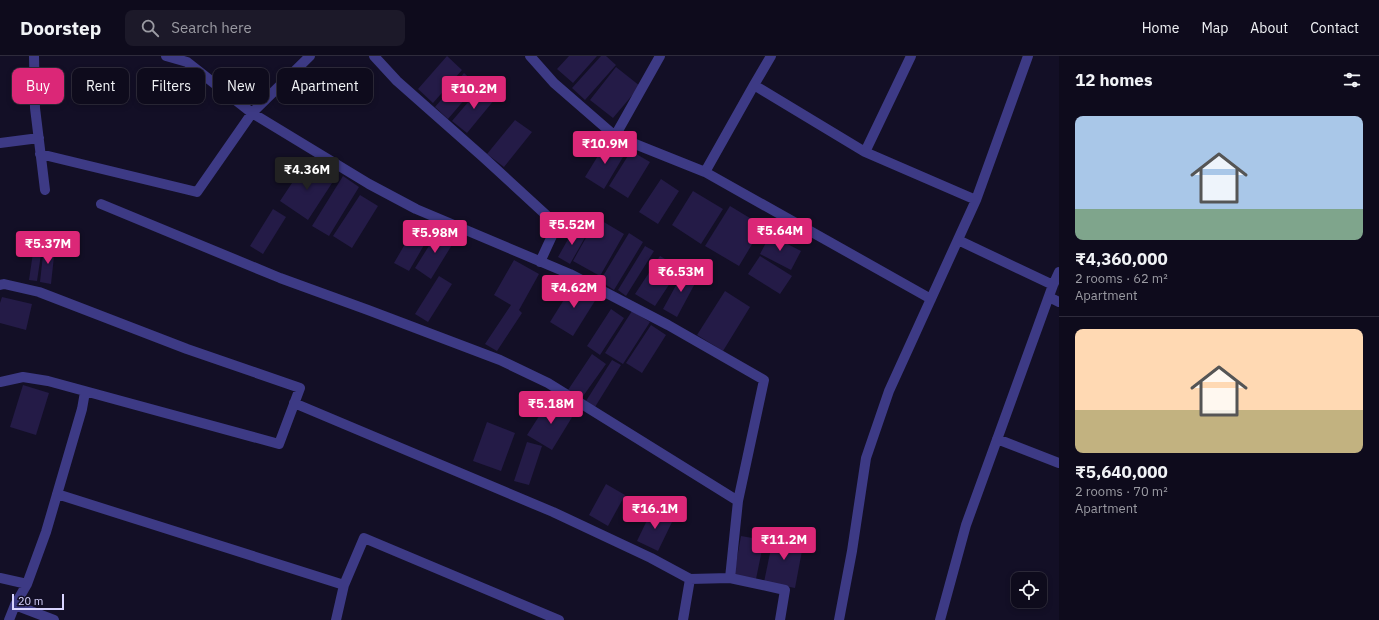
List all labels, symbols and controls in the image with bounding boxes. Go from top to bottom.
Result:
search box [125,10,405,46]
text: Doorstep [20,16,101,40]
icon: search [139,17,161,39]
text: Search here [171,18,252,37]
text: Home [1142,19,1179,37]
text: Map [1201,19,1228,37]
text: About [1250,19,1288,37]
text: Contact [1310,19,1359,37]
chip: Buy [12,68,64,104]
chip: Rent [72,68,129,104]
chip: Filters [137,68,205,104]
chip: New [213,68,269,104]
chip: Apartment [277,68,373,104]
text: 12 homes [1075,69,1152,91]
icon: filters [1341,69,1363,91]
pin: ₹10.2M [441,76,507,110]
text: ₹10.2M [451,80,497,97]
pin: ₹10.9M [572,131,638,165]
text: ₹10.9M [582,135,628,152]
icon: home [1183,142,1255,214]
pin: ₹4.36M [274,157,340,191]
text: ₹4.36M [284,161,330,178]
pin: ₹5.52M [539,212,605,246]
text: ₹5.52M [549,216,595,233]
pin: ₹5.64M [747,218,813,252]
pin: ₹5.98M [402,220,468,254]
text: ₹5.64M [757,222,803,239]
text: ₹5.98M [412,224,458,241]
pin: ₹5.37M [15,231,81,265]
text: ₹5.37M [25,235,71,252]
text: ₹4,360,000 [1075,248,1168,270]
pin: ₹6.53M [648,259,714,293]
text: ₹6.53M [658,263,704,280]
text: 2 rooms · 62 m² [1075,270,1168,287]
pin: ₹4.62M [541,275,607,309]
text: ₹4.62M [551,279,597,296]
text: Apartment [1075,287,1138,304]
icon: home [1183,355,1255,427]
pin: ₹5.18M [518,391,584,425]
text: ₹5.18M [528,395,574,412]
text: ₹5,640,000 [1075,461,1168,483]
text: 2 rooms · 70 m² [1075,483,1168,500]
pin: ₹16.1M [622,496,688,530]
text: ₹16.1M [632,500,678,517]
text: Apartment [1075,500,1138,517]
pin: ₹11.2M [751,527,817,561]
text: ₹11.2M [761,531,807,548]
map controls [1011,572,1047,608]
button: locate [1011,572,1047,608]
scale bar [12,592,64,611]
text: 20 m [18,594,43,608]

